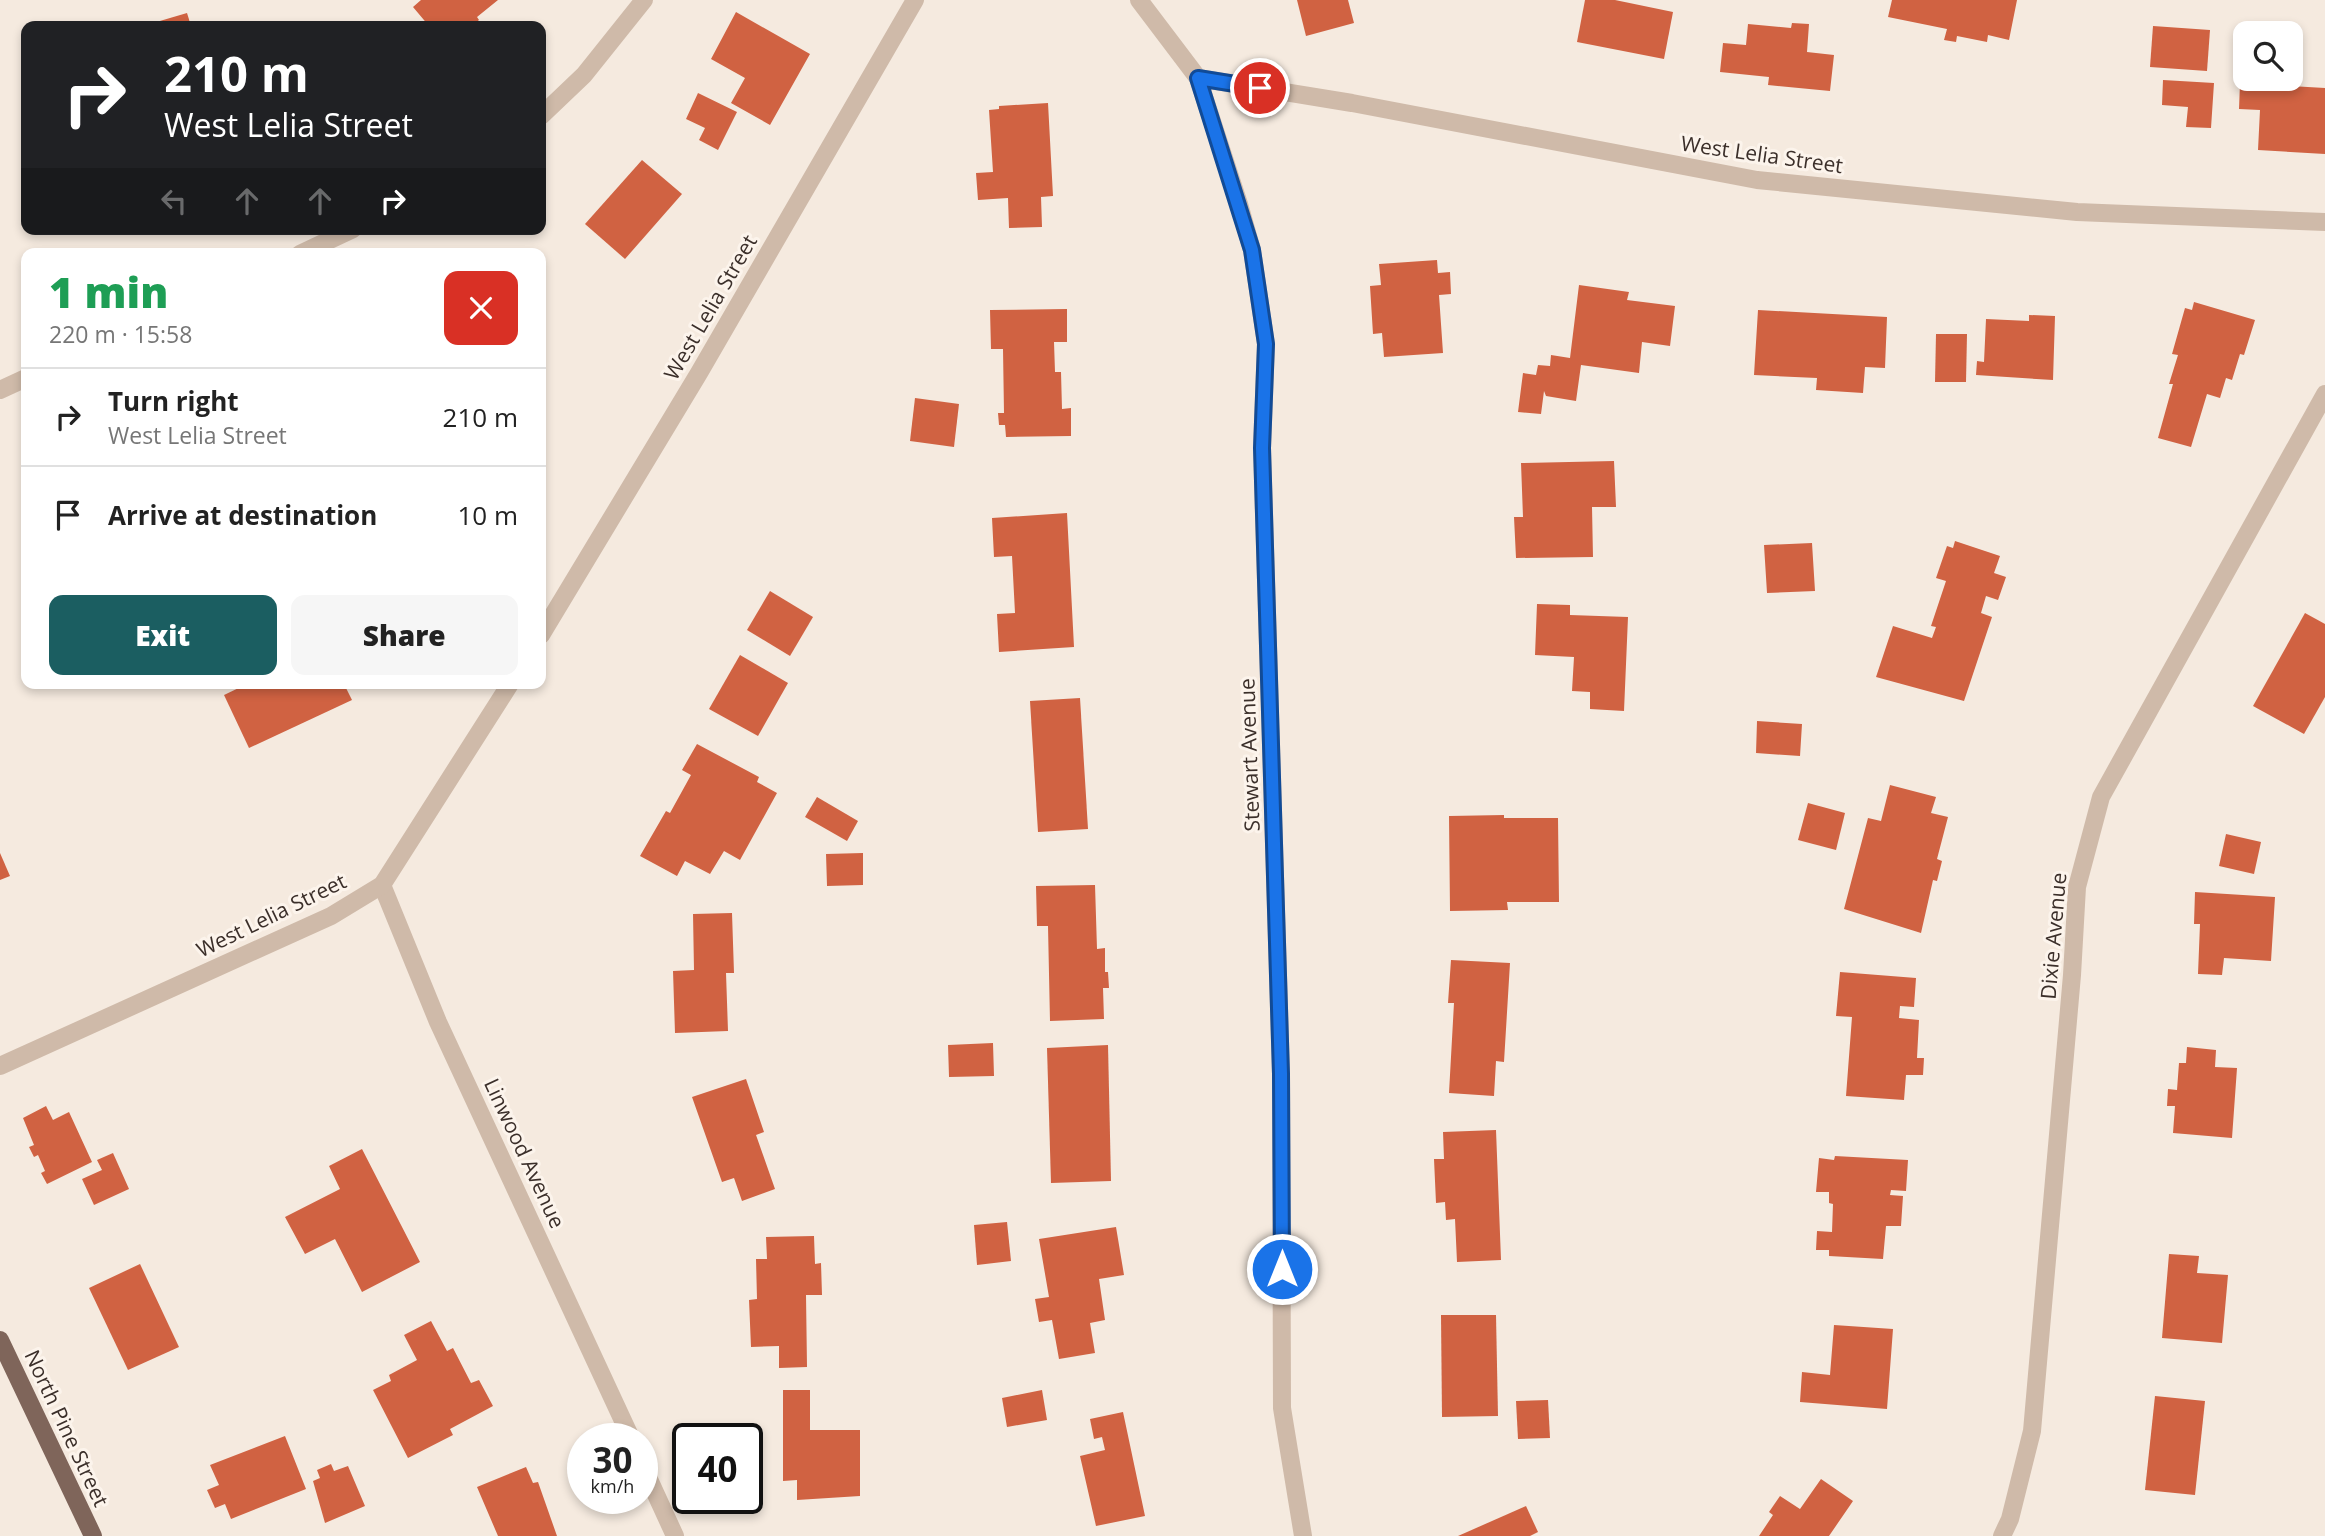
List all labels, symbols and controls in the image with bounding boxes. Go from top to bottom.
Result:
map controls [2233,21,2303,91]
button: search [2233,21,2303,91]
text: 210 m [164,40,309,106]
icon: right [49,49,140,140]
pin [1230,58,1290,118]
icon: arrive [1241,69,1279,107]
text: West Lelia Street [164,103,413,146]
street label: West Lelia Street [1679,129,1845,179]
icon: left [155,182,193,220]
icon: ahead [228,182,266,220]
icon: ahead [301,182,339,220]
icon: right [374,182,412,220]
street label: West Lelia Street [657,229,763,385]
text: 1 min [49,263,168,320]
button: close [444,271,518,345]
text: 220 m · 15:58 [49,318,192,350]
text: Turn right [108,383,239,419]
icon: right [49,398,87,436]
text: 210 m [443,399,518,435]
text: West Lelia Street [108,419,287,451]
icon: arrive [49,496,87,534]
text: Arrive at destination [108,497,377,533]
text: 10 m [457,497,518,533]
button: Exit [49,595,277,675]
button: Share [291,595,518,675]
street label: Stewart Avenue [1232,678,1266,832]
street label: West Lelia Street [191,867,351,963]
street label: Dixie Avenue [2034,871,2072,1001]
street label: Linwood Avenue [478,1074,572,1232]
position arrow [1245,1232,1319,1306]
street label: North Pine Street [18,1345,116,1511]
speed limit sign: 40 [672,1423,763,1514]
text: 30 [592,1436,633,1483]
text: km/h [591,1474,634,1498]

